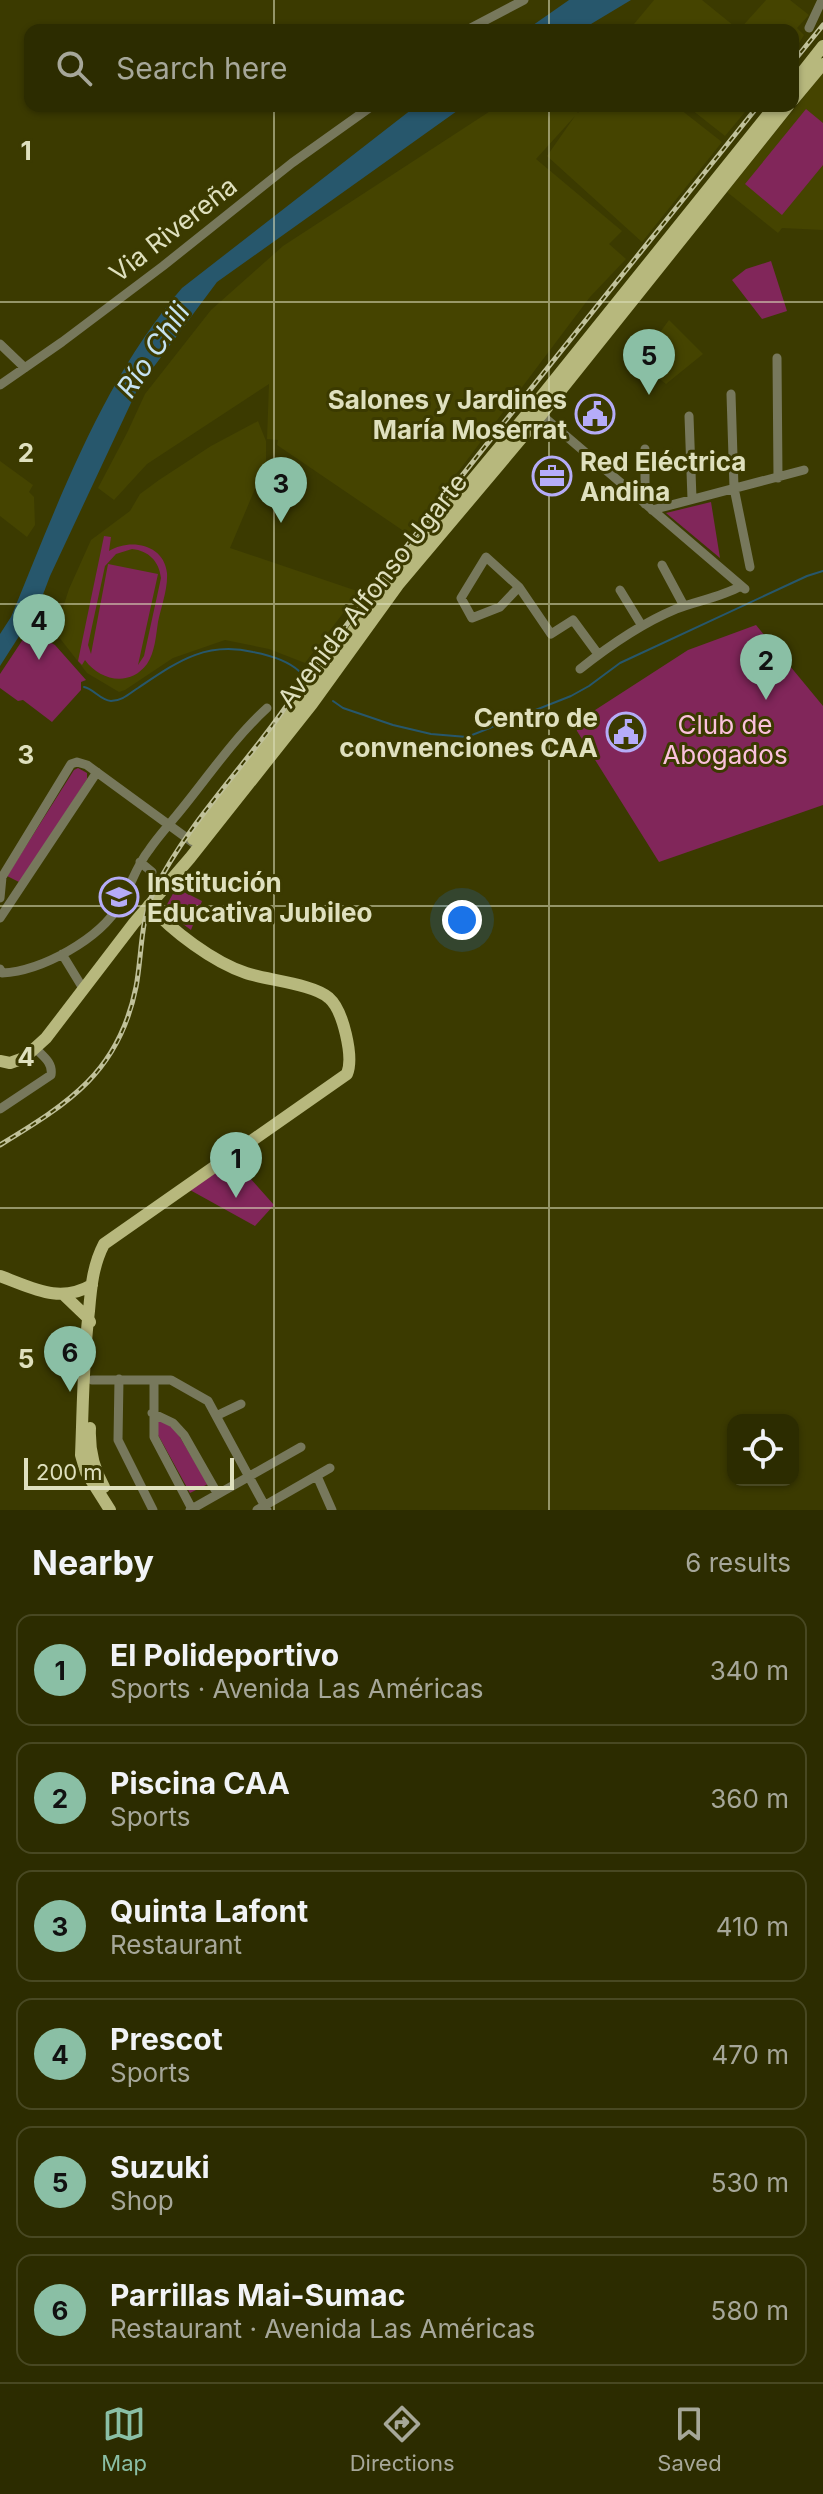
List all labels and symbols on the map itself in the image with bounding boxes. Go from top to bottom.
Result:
text: 1 [20,135,32,166]
street label: Via Rivereña [103,170,243,288]
water label: Río Chili [109,295,198,404]
pin: 5 [623,329,675,395]
place label: Salones y Jardines María Moserrat [328,384,567,445]
public building icon: Salones y Jardines María Moserrat [574,393,616,435]
text: 2 [18,437,34,468]
place label: Red Eléctrica Andina [580,446,746,507]
office icon: Red Eléctrica Andina [531,455,573,497]
pin: 3 [255,457,307,523]
street label: Avenida Alfonso Ugarte [271,467,473,713]
pin: 4 [13,594,65,660]
pin: 2 [740,634,792,700]
place label: Centro de convnenciones CAA [339,702,598,763]
park label: Club de Abogados [662,709,788,770]
public building icon: Centro de convnenciones CAA [605,711,647,753]
text: 3 [18,739,34,770]
place label: Institución Educativa Jubileo [147,867,372,928]
school or university icon: Institución Educativa Jubileo [98,876,140,918]
your location [442,900,482,940]
text: 4 [17,1041,35,1072]
pin: 1 [210,1132,262,1198]
pin: 6 [44,1326,96,1392]
text: 5 [18,1343,34,1374]
scale bar [24,1454,234,1490]

